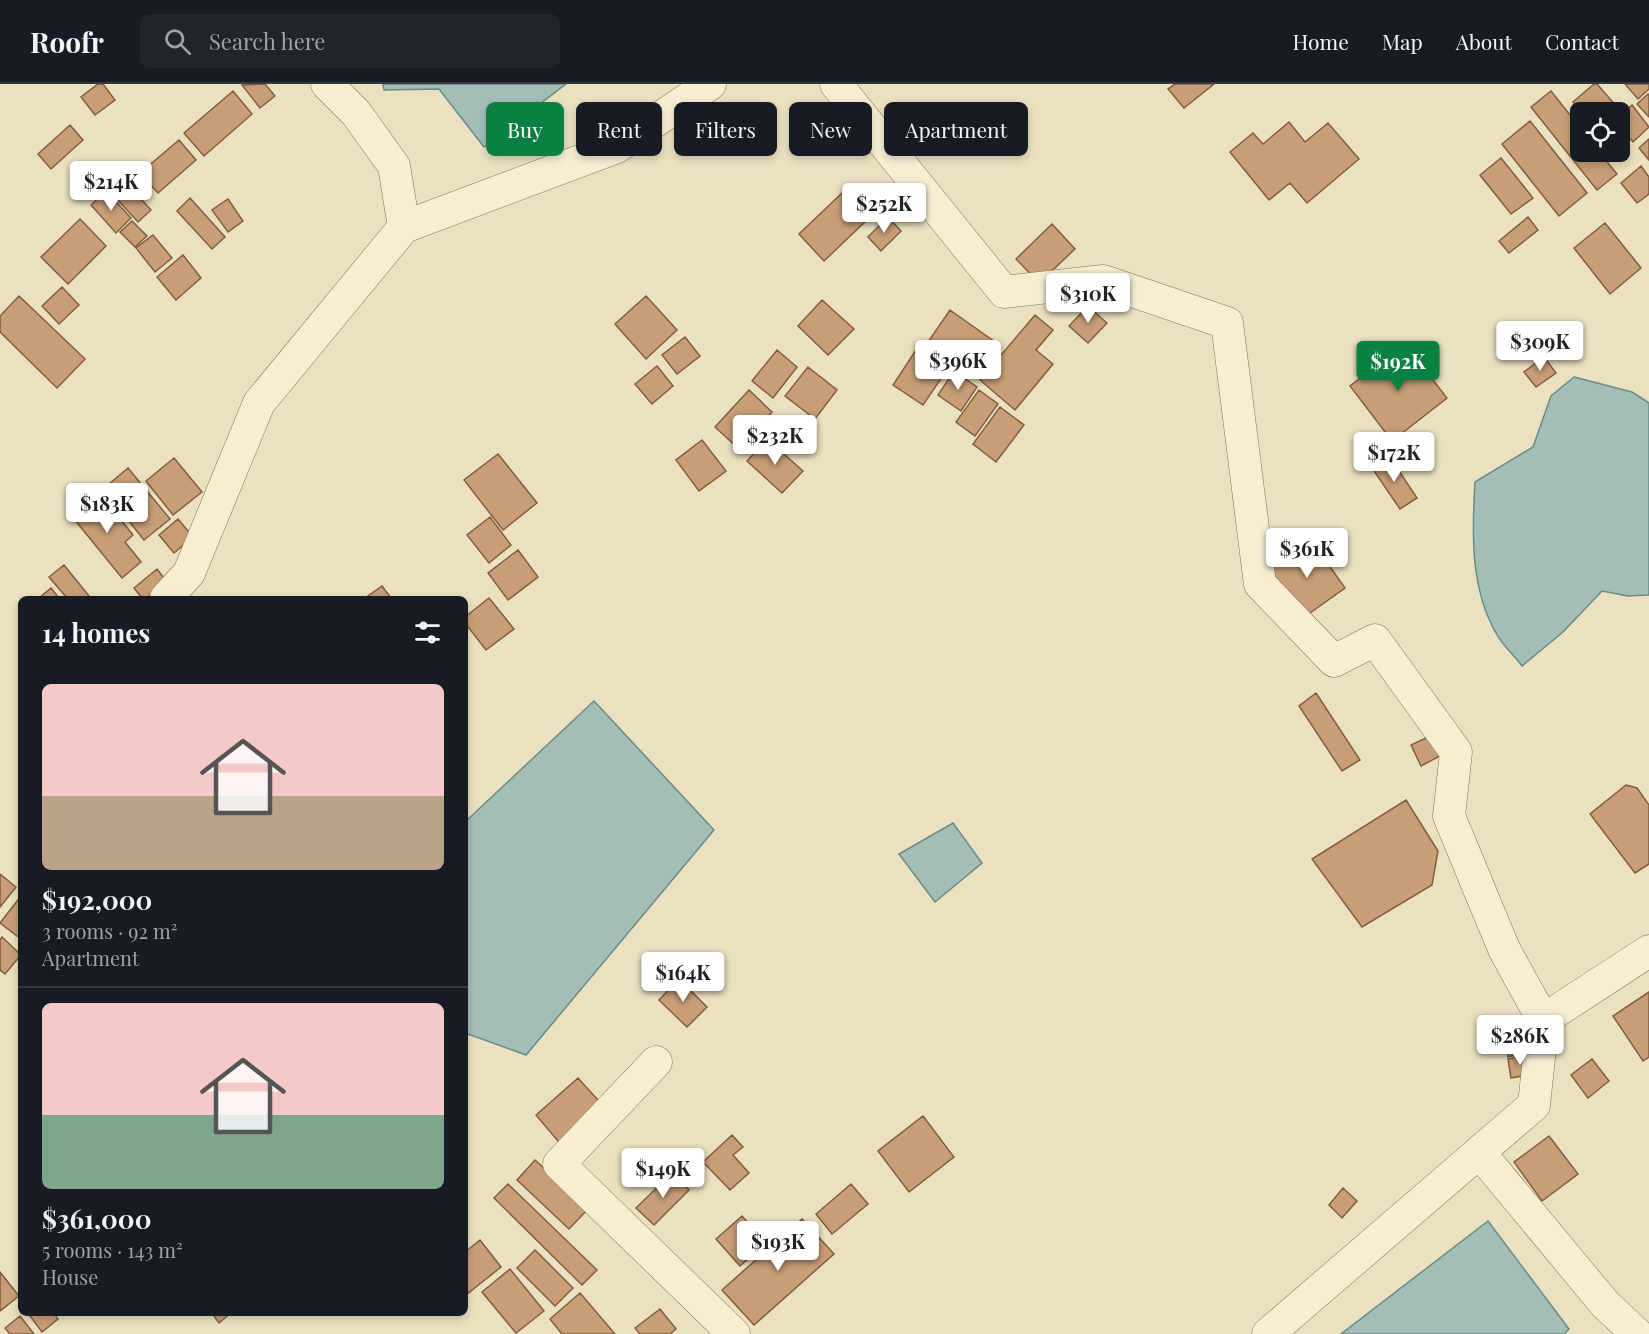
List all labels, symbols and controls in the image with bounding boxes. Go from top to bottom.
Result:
search box [140,14,560,68]
text: Roofr [30,23,104,60]
icon: search [161,25,194,58]
text: Search here [209,26,325,56]
text: Home [1293,27,1349,55]
text: Map [1382,27,1423,55]
text: About [1456,27,1512,55]
text: Contact [1545,27,1619,55]
chip: Buy [486,102,564,156]
chip: Rent [576,102,662,156]
chip: Filters [674,102,777,156]
chip: New [789,102,872,156]
chip: Apartment [884,102,1028,156]
map controls [1570,102,1630,162]
button: locate [1570,102,1630,162]
pin: $214K [69,161,153,212]
text: $214K [84,167,138,194]
pin: $252K [842,183,926,234]
text: $252K [856,189,912,216]
pin: $310K [1046,273,1130,324]
text: $310K [1060,279,1116,306]
pin: $309K [1498,321,1582,372]
text: $309K [1510,327,1570,354]
pin: $396K [916,340,1000,391]
pin: $192K [1356,341,1440,392]
text: $396K [929,346,987,373]
text: $192K [1371,347,1425,374]
pin: $232K [733,415,817,466]
text: $232K [747,421,803,448]
pin: $172K [1352,432,1436,483]
text: $172K [1368,438,1420,465]
pin: $183K [65,483,149,534]
text: $183K [80,489,134,516]
pin: $361K [1265,528,1349,579]
text: $361K [1280,534,1334,561]
text: 14 homes [42,615,150,650]
icon: filters [411,616,444,649]
icon: home [189,723,297,831]
text: $192,000 [42,882,152,917]
text: 3 rooms · 92 m² [42,917,178,944]
text: Apartment [42,944,139,971]
pin: $164K [641,952,725,1003]
text: $164K [655,958,711,985]
pin: $286K [1478,1015,1562,1066]
text: $286K [1491,1021,1549,1048]
icon: home [189,1042,297,1150]
pin: $149K [621,1148,705,1199]
text: $149K [635,1154,691,1181]
text: $361,000 [42,1201,151,1236]
pin: $193K [736,1221,820,1272]
text: $193K [751,1227,805,1254]
text: 5 rooms · 143 m² [42,1236,183,1263]
text: House [42,1263,98,1290]

